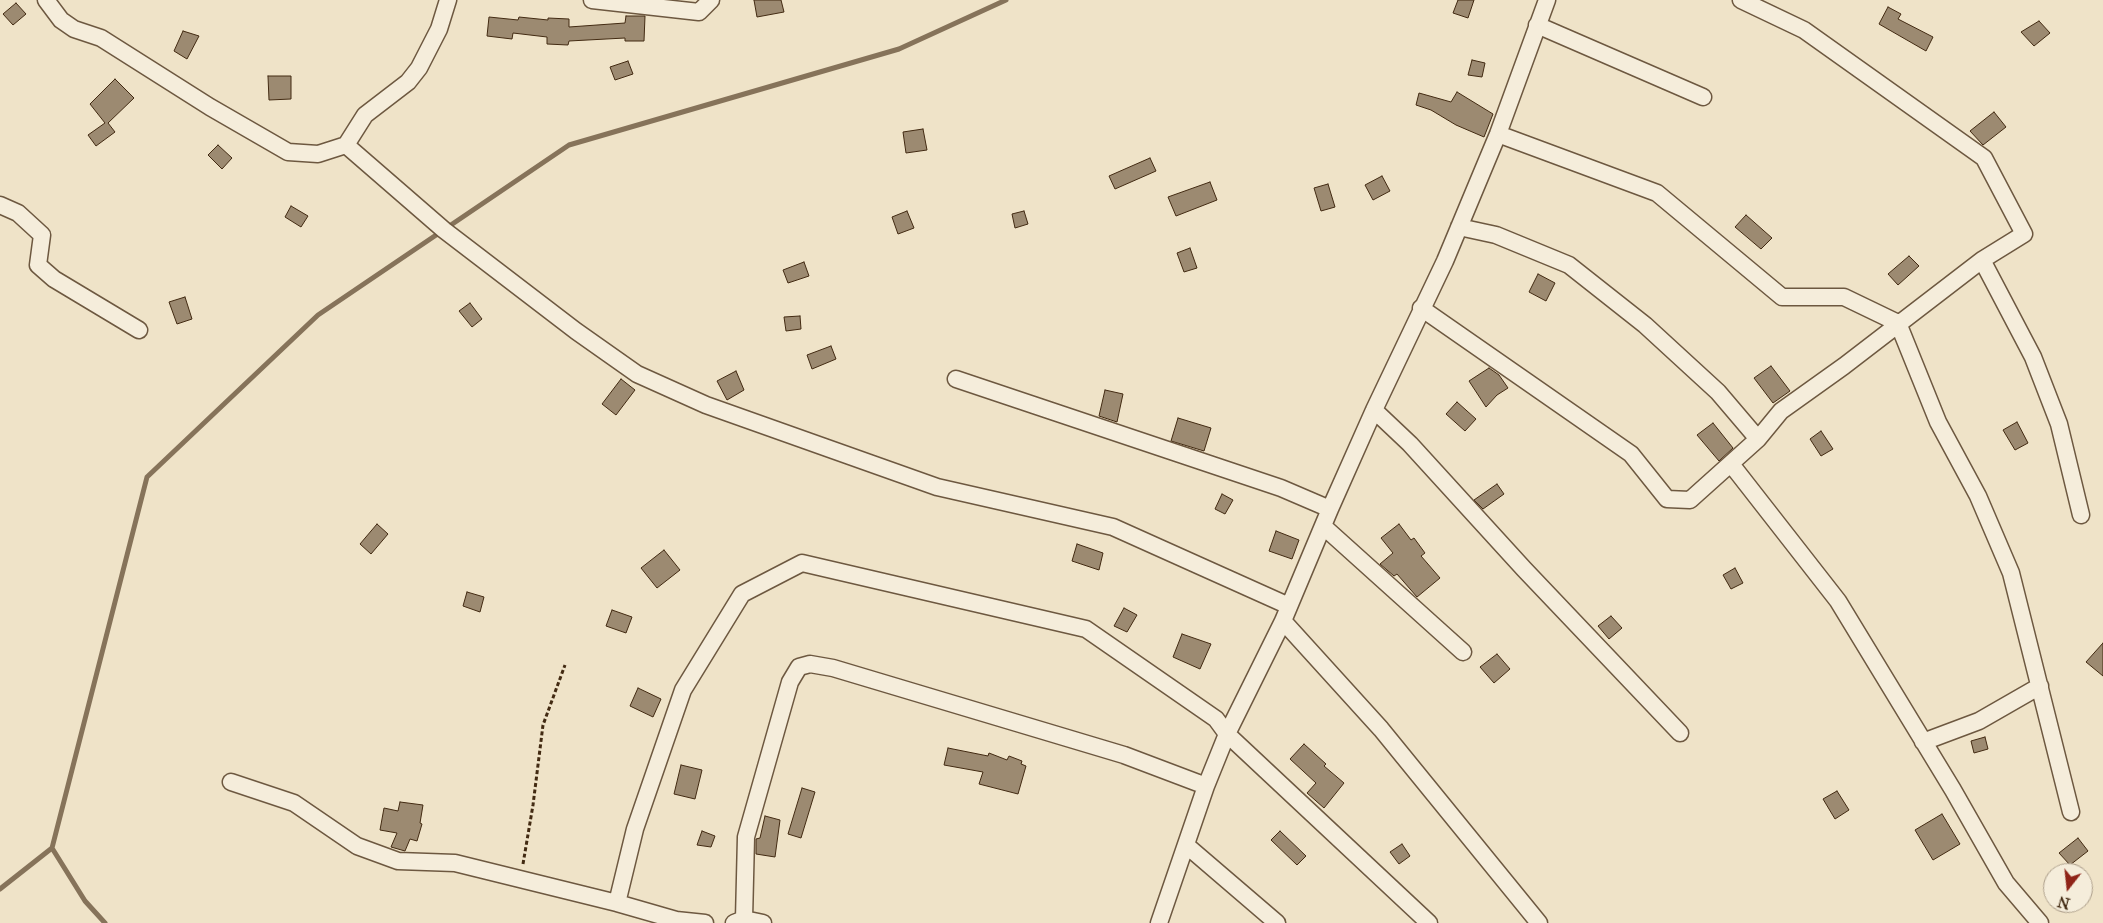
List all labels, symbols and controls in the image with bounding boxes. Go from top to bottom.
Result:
north arrow [2043,863,2093,913]
text: N [2056,892,2072,912]

